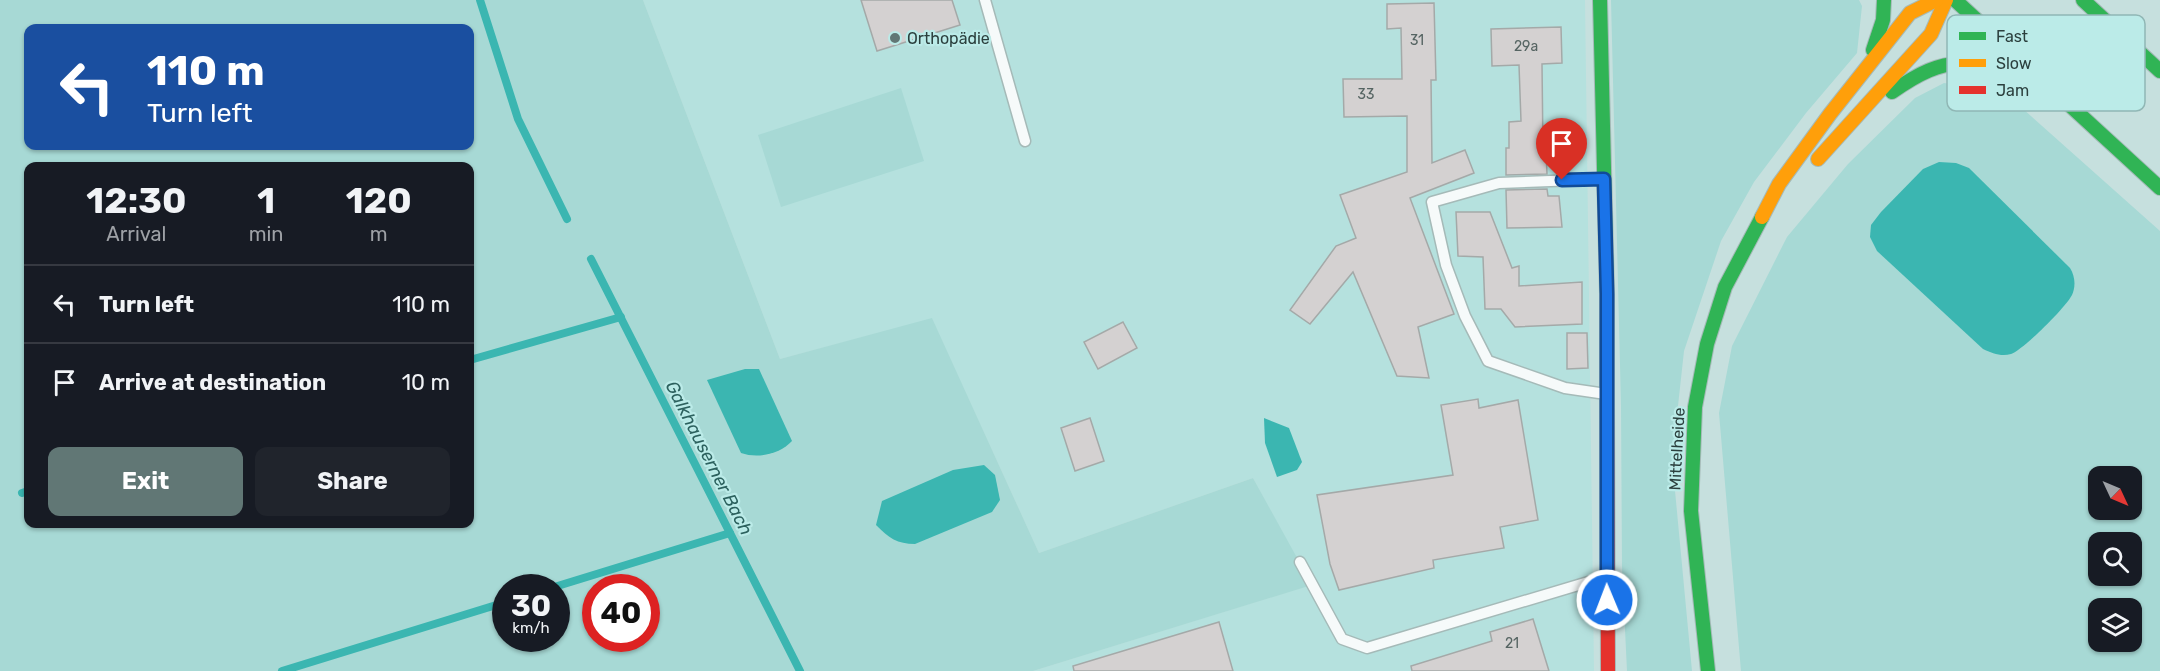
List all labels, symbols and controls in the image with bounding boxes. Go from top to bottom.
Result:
legend [1947,15,2145,111]
text: Fast [1996,27,2028,46]
place label: Orthopädie [907,29,990,48]
marker: Orthopädie [888,31,902,45]
house number: 31 [1410,32,1424,49]
house number: 29a [1514,38,1538,55]
text: 110 m [147,46,265,96]
icon: left [48,48,126,126]
text: Slow [1996,54,2032,73]
text: Jam [1996,81,2029,100]
house number: 33 [1358,86,1374,103]
text: Turn left [147,97,252,129]
pin [1536,118,1587,180]
icon: arrive [1545,127,1578,160]
text: 12:30 [86,179,186,222]
text: 1 [257,179,275,222]
text: 120 [346,179,412,222]
text: Arrival [106,222,166,246]
text: min [249,222,283,246]
text: m [370,222,388,246]
icon: left [48,288,81,321]
text: Turn left [99,291,194,318]
text: 110 m [392,291,450,318]
icon: arrive [48,366,81,399]
text: Arrive at destination [99,369,326,396]
text: 10 m [402,369,450,396]
water label: Galkhauserner Bach [661,377,757,539]
street label: Mittelheide [1665,407,1689,491]
button: Exit [48,447,243,516]
button: Share [255,447,450,516]
north arrow [2088,466,2142,520]
map controls [2088,466,2142,652]
button: search [2088,532,2142,586]
position arrow [1575,568,1639,632]
speed limit sign: 40 [582,574,660,652]
text: 30 [511,588,551,624]
button: layers [2088,598,2142,652]
text: km/h [512,619,550,637]
house number: 21 [1505,635,1519,652]

